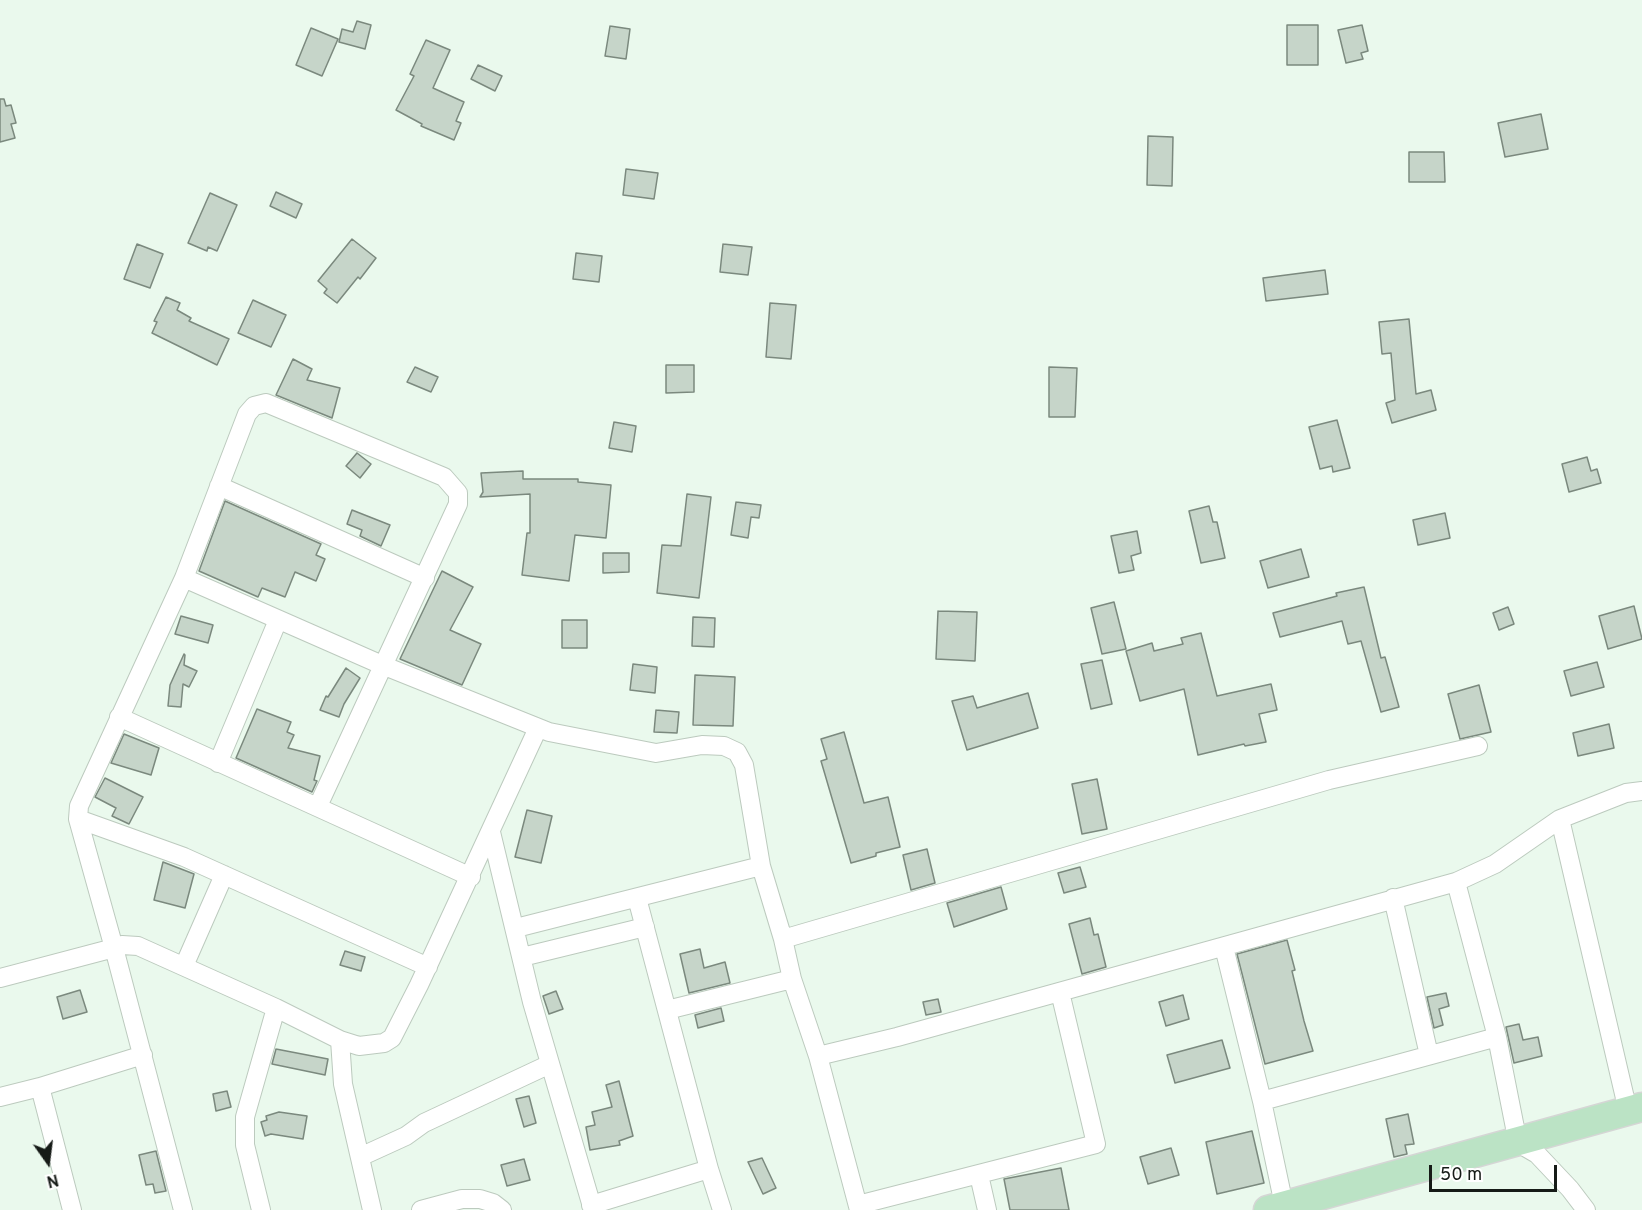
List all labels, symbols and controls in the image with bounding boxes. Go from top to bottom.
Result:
north arrow [18,1132,78,1192]
scale bar [1432,1153,1560,1191]
text: 50 m [1440,1164,1482,1187]
text: N [44,1168,60,1191]

